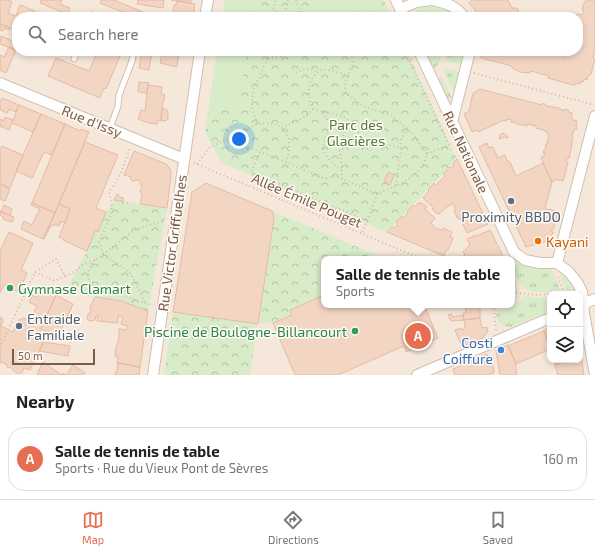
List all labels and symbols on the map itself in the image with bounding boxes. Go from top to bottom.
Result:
street label: Rue d'Issy [59,101,125,141]
street label: Rue Nationale [439,108,493,196]
park label: Parc des Glacières [327,116,385,149]
your location [229,129,249,149]
street label: Allée Émile Pouget [249,169,365,231]
street label: Rue Victor Griffuelhes [154,174,190,312]
marker: Proximity BBDO [506,196,516,206]
place label: Proximity BBDO [461,208,561,225]
place label: Kayani [546,233,589,250]
marker: Kayani [533,236,543,246]
place label: Gymnase Clamart [18,280,131,297]
marker: Gymnase Clamart [5,283,15,293]
place label: Entraide Familiale [27,310,85,343]
marker: Entraide Familiale [14,321,24,331]
pin: A [405,321,431,351]
place label: Piscine de Boulogne-Billancourt [144,323,347,340]
marker: Piscine de Boulogne-Billancourt [350,326,360,336]
place label: Costi Coiffure [443,334,493,367]
marker: Costi Coiffure [496,345,506,355]
scale bar [12,347,95,366]

